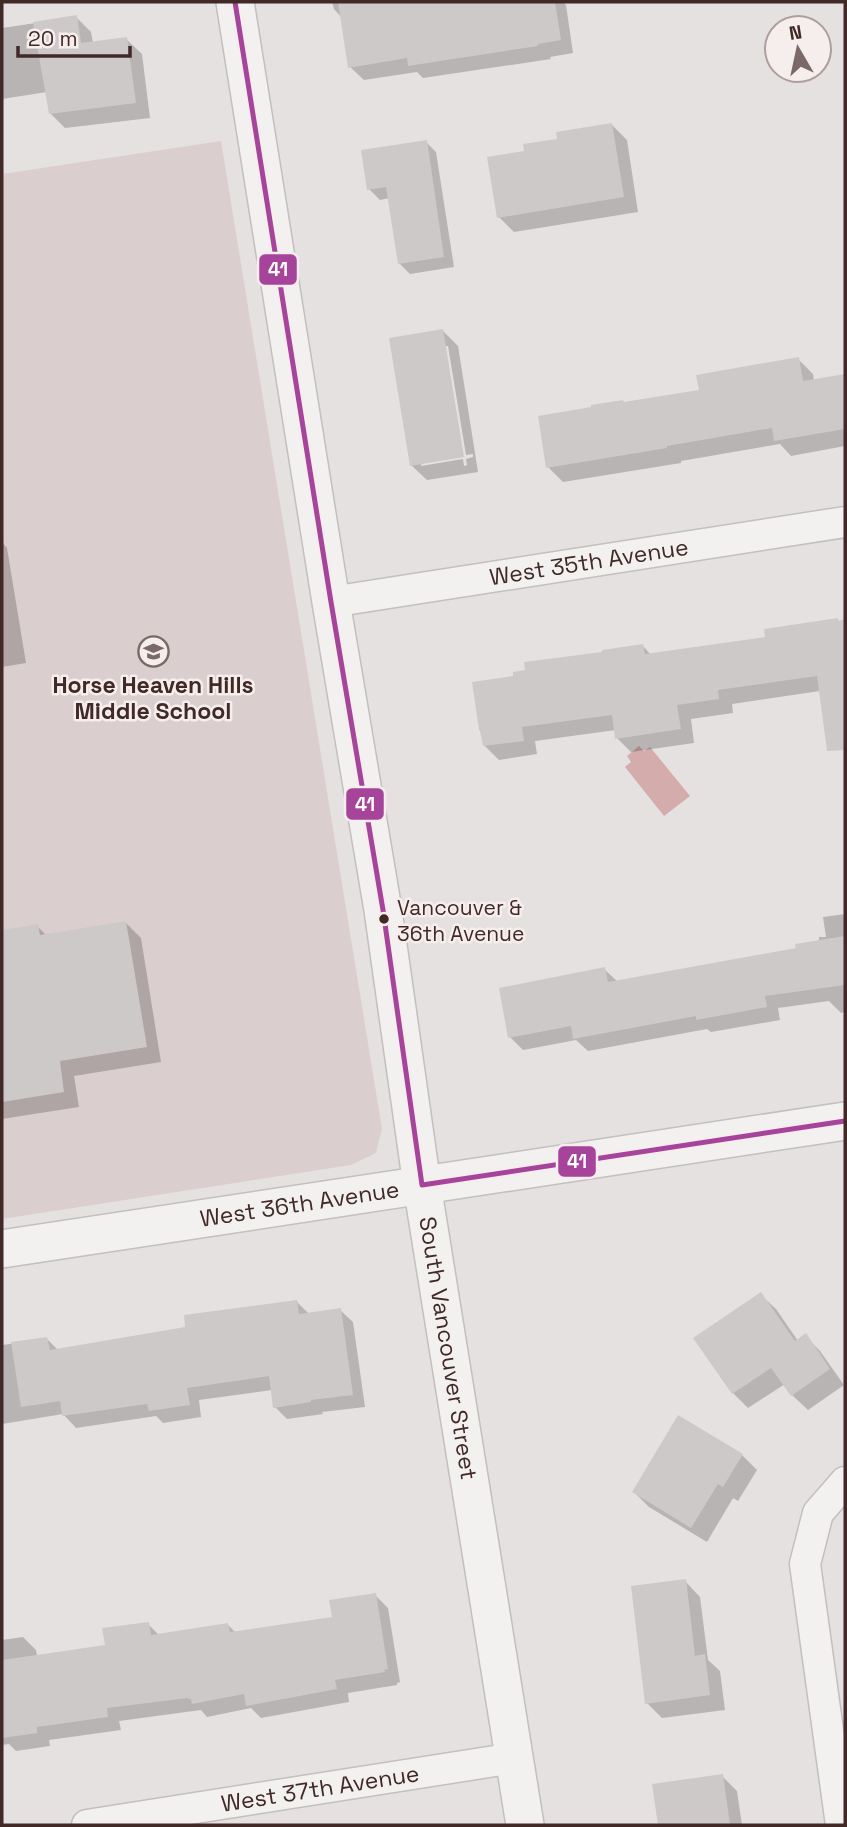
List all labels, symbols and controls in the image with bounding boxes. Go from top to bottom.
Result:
scale bar [18,14,130,58]
north arrow [763,14,833,84]
text: N [787,19,804,46]
text: 20 m [28,25,78,52]
line badge: 41 [258,253,298,286]
text: 41 [268,257,288,282]
street label: West 35th Avenue [487,532,691,592]
school or university icon: Horse Heaven Hills Middle School [136,634,170,668]
place label: Horse Heaven Hills Middle School [52,670,254,726]
line badge: 41 [345,787,385,821]
text: 41 [355,792,375,817]
place label: Vancouver & 36th Avenue [397,894,524,947]
marker: Vancouver & 36th Avenue [377,912,391,926]
line badge: 41 [557,1145,597,1178]
text: 41 [567,1149,587,1174]
street label: West 36th Avenue [198,1174,401,1234]
street label: South Vancouver Street [412,1214,484,1482]
street label: West 37th Avenue [219,1758,421,1819]

